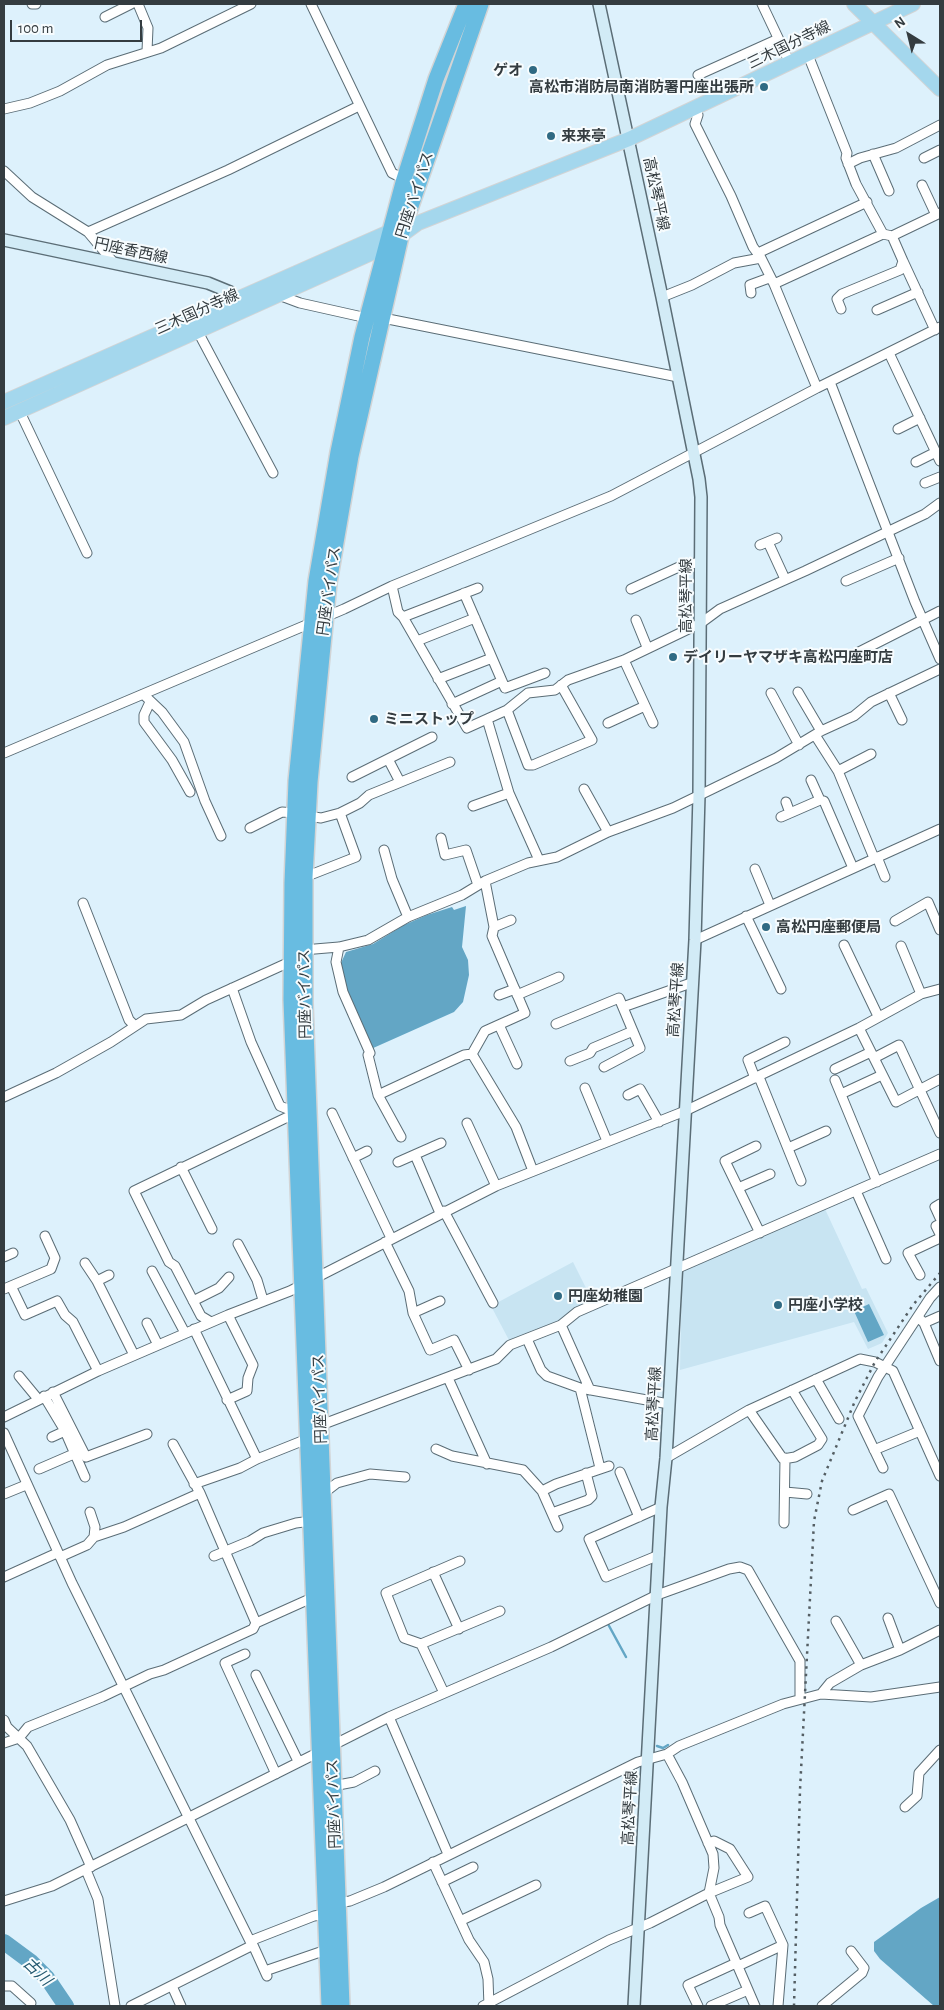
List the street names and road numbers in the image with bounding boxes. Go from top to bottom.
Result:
street label: 三木国分寺線 [745,17,833,73]
street label: 円座バイパス [393,149,437,241]
street label: 高松琴平線 [639,155,673,233]
street label: 円座香西線 [92,234,170,268]
street label: 三木国分寺線 [152,285,242,339]
street label: 円座バイパス [314,545,344,637]
street label: 高松琴平線 [677,559,695,633]
street label: 円座バイパス [295,949,315,1039]
street label: 高松琴平線 [664,962,688,1038]
street label: 円座バイパス [309,1354,331,1444]
street label: 高松琴平線 [643,1366,665,1442]
street label: 円座バイパス [323,1759,345,1849]
street label: 高松琴平線 [619,1770,641,1846]

